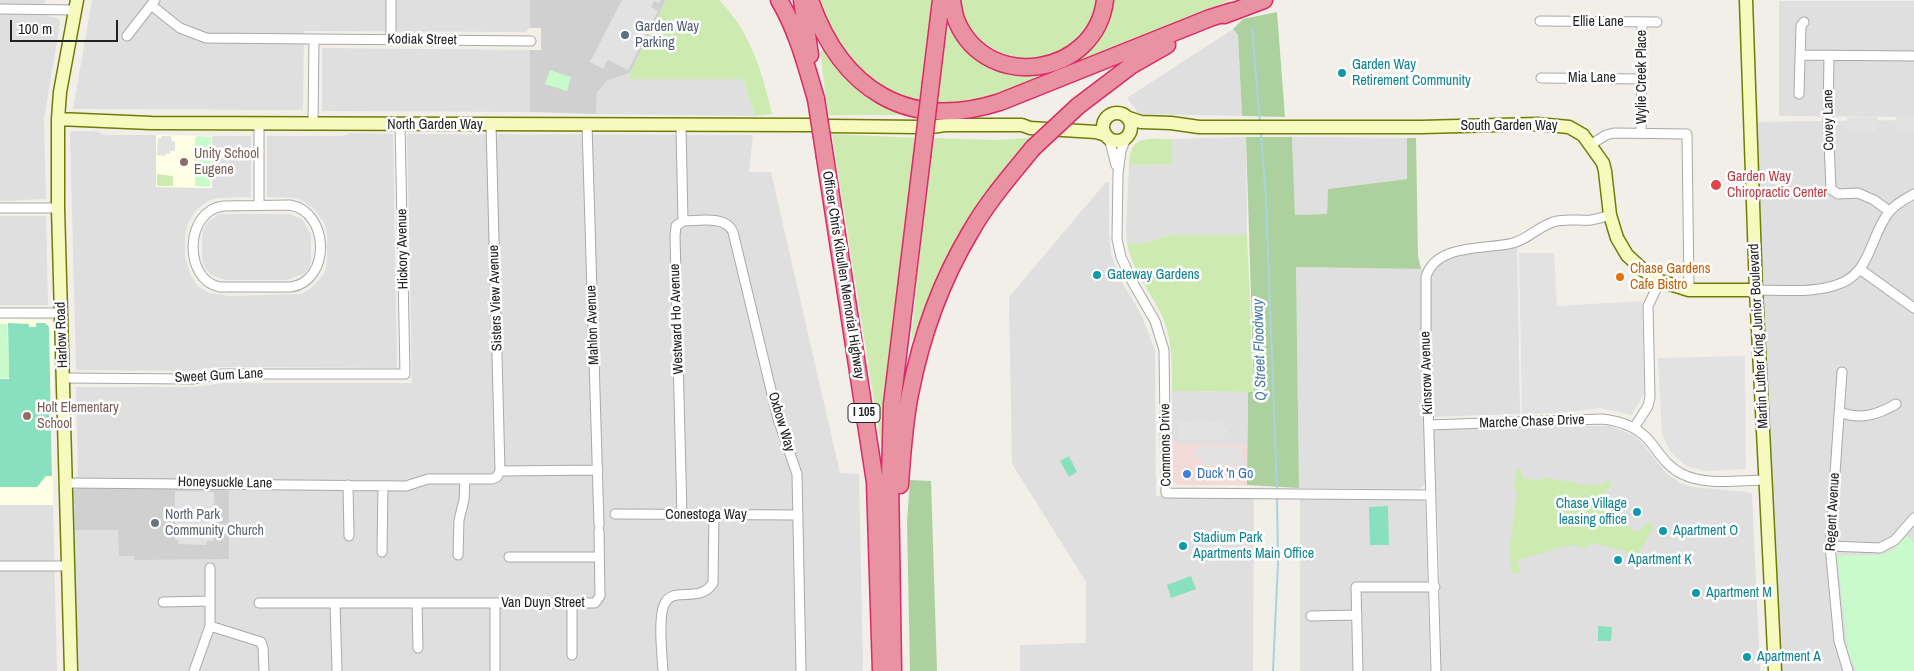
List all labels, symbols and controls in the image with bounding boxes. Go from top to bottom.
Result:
scale bar [12,10,120,42]
street label: Ellie Lane [1572,14,1624,30]
text: 100 m [18,18,52,39]
place label: Garden Way Parking [635,19,699,52]
marker: Garden Way Parking [619,29,631,41]
street label: Wylie Creek Place [1634,30,1650,124]
street label: Kodiak Street [387,31,457,49]
place label: Garden Way Retirement Community [1352,57,1471,90]
marker: Garden Way Retirement Community [1336,67,1348,79]
street label: Mia Lane [1568,70,1616,86]
street label: Covey Lane [1820,89,1838,151]
street label: North Garden Way [387,117,483,133]
street label: South Garden Way [1460,118,1558,134]
place label: Unity School Eugene [194,146,259,178]
marker: Unity School Eugene [178,156,190,168]
place label: Garden Way Chiropractic Center [1727,169,1827,202]
street label: Officer Chris Kilcullen Memorial Highway [818,170,868,380]
marker: Garden Way Chiropractic Center [1709,178,1723,192]
street label: Hickory Avenue [394,208,412,290]
street label: Martin Luther King Junior Boulevard [1746,243,1772,429]
street label: Sisters View Avenue [486,245,506,351]
place label: Chase Gardens Cafe Bistro [1630,261,1710,294]
street label: Westward Ho Avenue [667,263,687,375]
place label: Gateway Gardens [1107,267,1200,283]
marker: Gateway Gardens [1091,269,1103,281]
marker: Chase Gardens Cafe Bistro [1614,271,1626,283]
street label: Mahlon Avenue [583,285,603,365]
water label: Q Street Floodway [1249,299,1271,401]
street label: Harlow Road [52,302,72,368]
street label: Kinsrow Avenue [1417,331,1437,415]
street label: Sweet Gum Lane [174,365,264,387]
street label: Oxbow Way [764,390,798,454]
place label: Holt Elementary School [37,400,119,432]
road number: I 105 [848,403,880,422]
street label: Commons Drive [1157,403,1175,487]
marker: Holt Elementary School [21,410,33,422]
street label: Marche Chase Drive [1479,412,1585,432]
place label: Duck 'n Go [1197,466,1253,482]
marker: Duck 'n Go [1181,468,1193,480]
street label: Regent Avenue [1823,472,1843,552]
street label: Honeysuckle Lane [178,474,272,492]
place label: Chase Village leasing office [1556,496,1627,528]
marker: Chase Village leasing office [1631,506,1643,518]
place label: North Park Community Church [165,507,264,540]
street label: Conestoga Way [665,507,747,523]
marker: North Park Community Church [149,517,161,529]
place label: Apartment O [1673,523,1738,539]
marker: Apartment O [1657,525,1669,537]
place label: Stadium Park Apartments Main Office [1193,530,1314,562]
marker: Stadium Park Apartments Main Office [1177,540,1189,552]
place label: Apartment K [1628,552,1692,568]
marker: Apartment K [1612,554,1624,566]
place label: Apartment M [1706,585,1772,601]
marker: Apartment M [1690,587,1702,599]
street label: Van Duyn Street [501,595,585,611]
place label: Apartment A [1757,649,1821,665]
marker: Apartment A [1741,651,1753,663]

